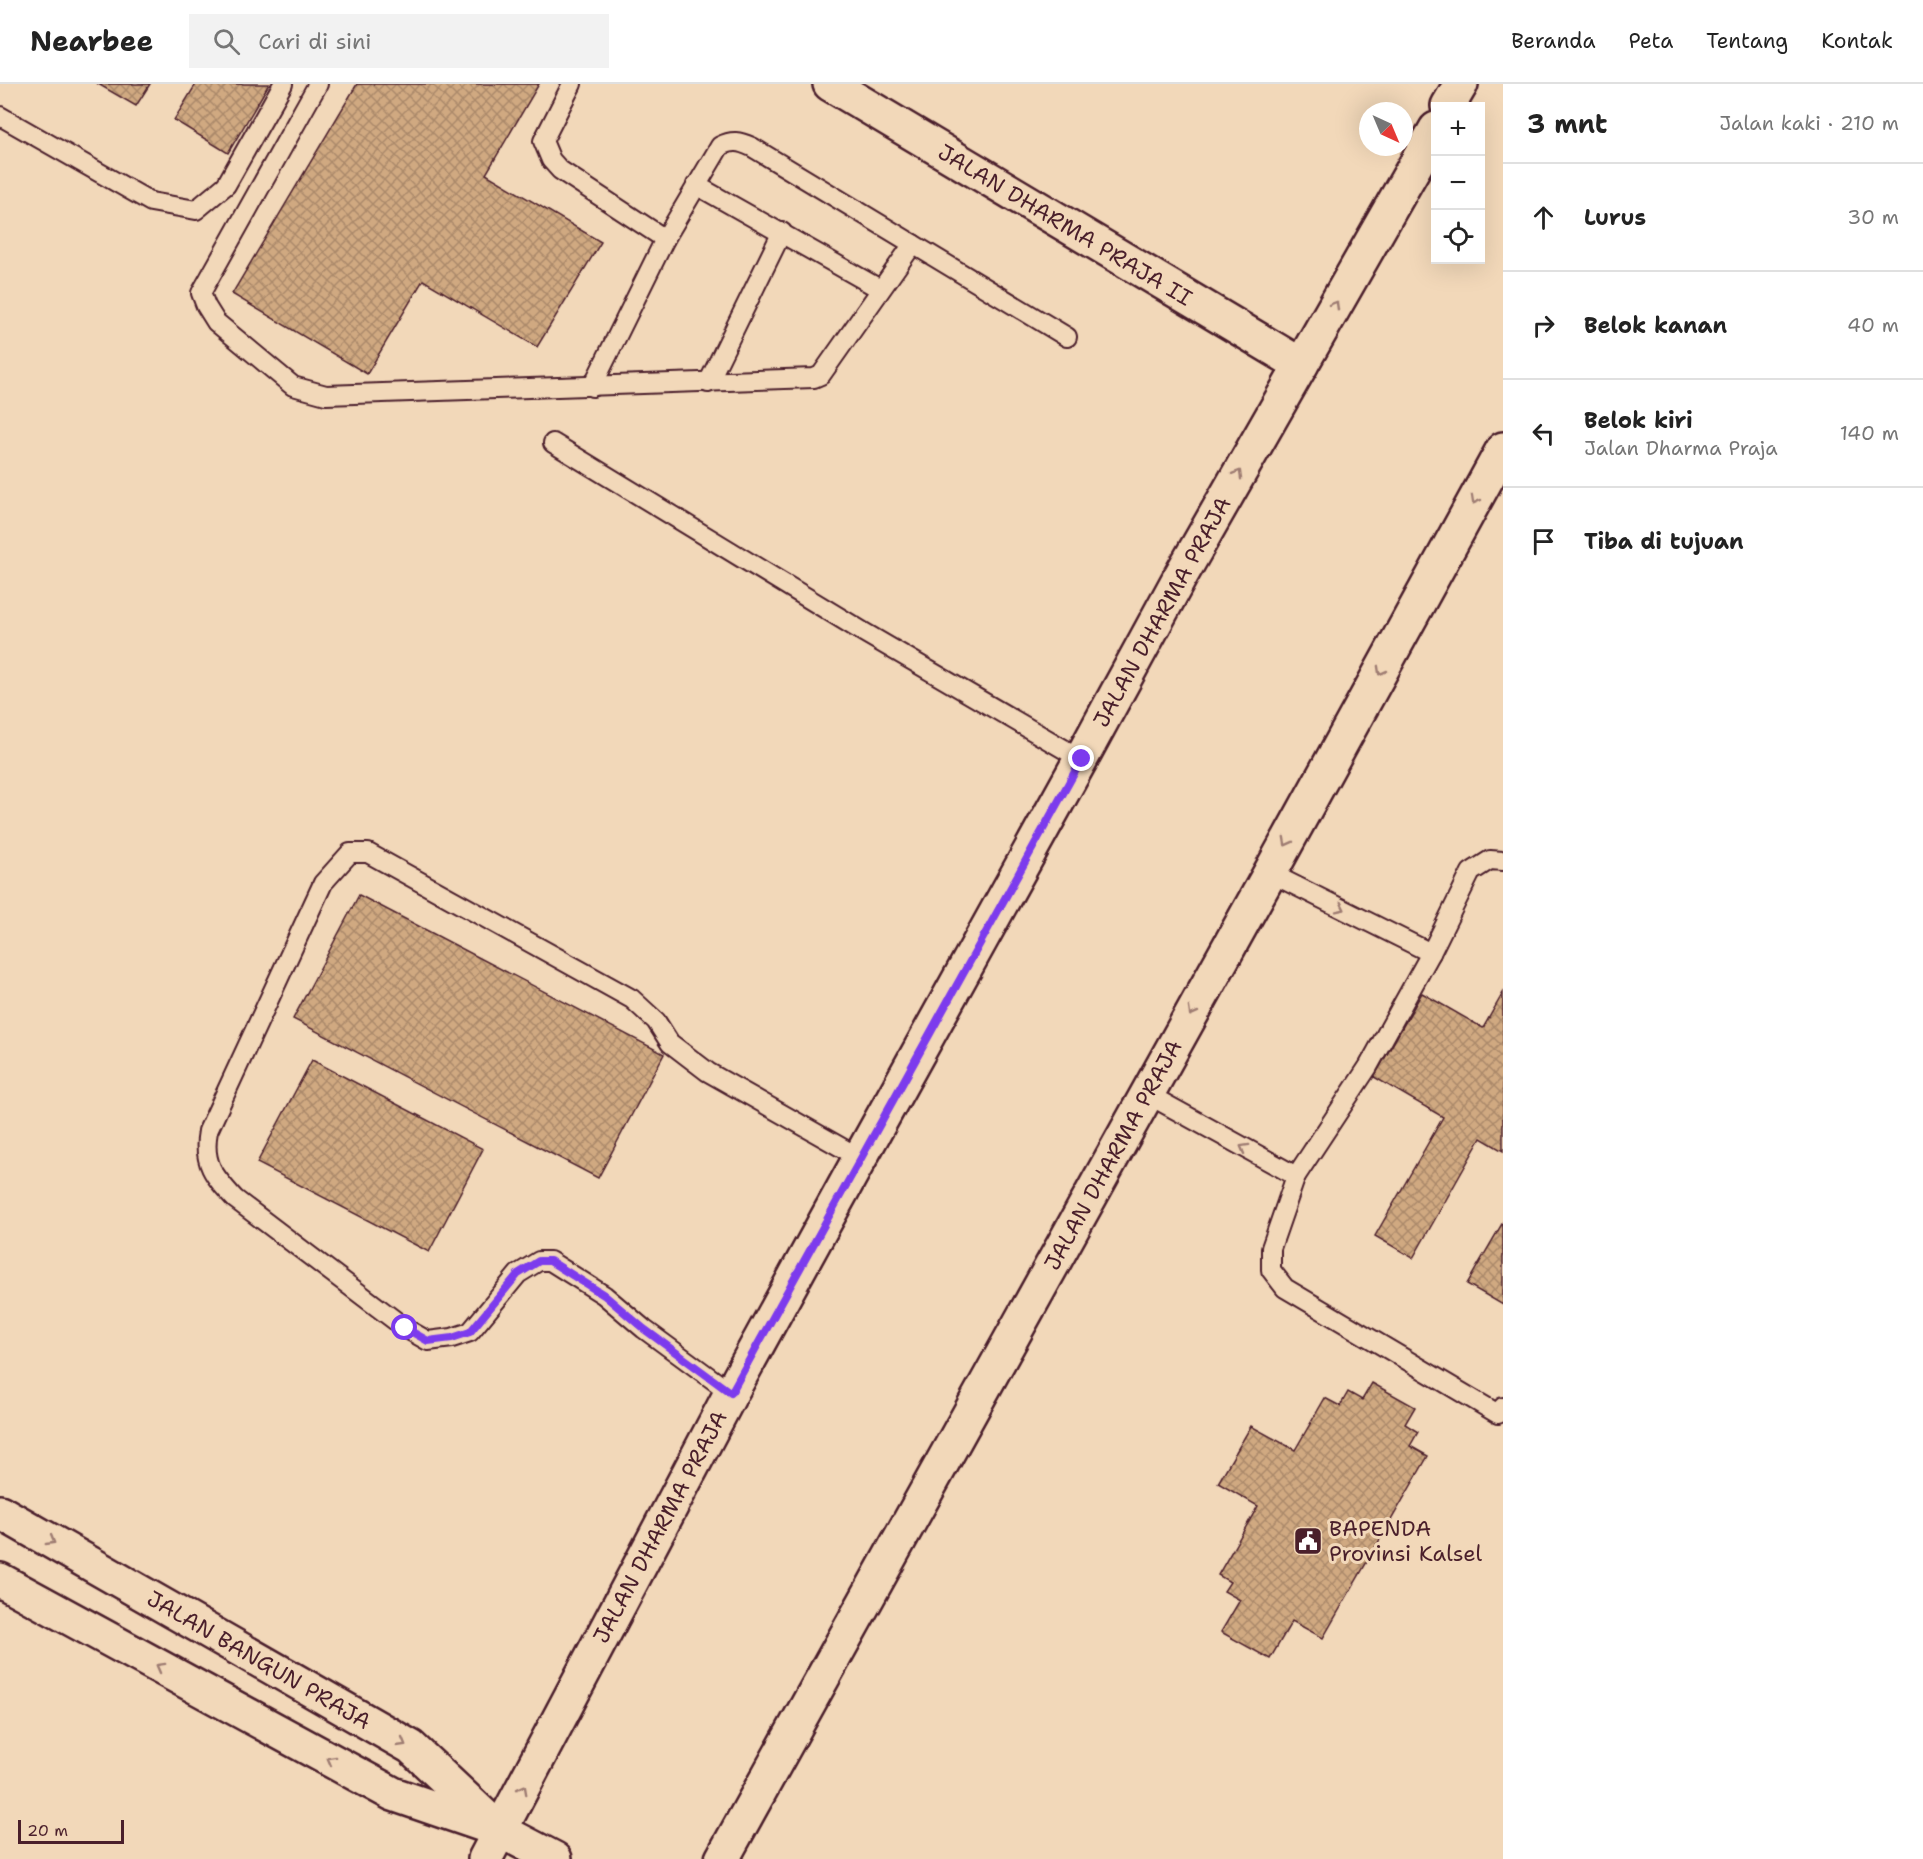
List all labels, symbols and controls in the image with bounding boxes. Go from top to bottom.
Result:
search box [189,14,609,68]
text: Nearbee [30,22,153,60]
icon: search [210,25,243,58]
text: Cari di sini [258,27,372,56]
text: Beranda [1511,27,1596,55]
text: Peta [1629,27,1673,55]
text: Tentang [1706,27,1788,55]
text: Kontak [1821,27,1893,55]
north arrow [1359,102,1413,156]
map controls [1431,102,1485,264]
button: + [1431,102,1485,156]
text: 3 mnt [1527,106,1607,141]
text: Jalan kaki · 210 m [1719,110,1899,136]
street label: JALAN DHARMA PRAJA II [933,137,1197,313]
button: − [1431,156,1485,210]
icon: ahead [1527,201,1560,234]
text: Lurus [1584,203,1646,232]
text: 30 m [1847,204,1899,230]
button: locate [1431,210,1485,264]
one-way arrow [1328,301,1339,311]
icon: right [1527,309,1560,342]
text: Belok kanan [1584,311,1727,340]
text: 40 m [1847,312,1899,338]
text: Belok kiri [1584,406,1693,435]
icon: left [1527,417,1560,450]
text: 140 m [1840,420,1899,446]
text: Jalan Dharma Praja [1584,435,1778,461]
one-way arrow [1231,470,1243,480]
street label: JALAN DHARMA PRAJA [1086,491,1238,733]
one-way arrow [1471,494,1482,504]
icon: arrive [1527,525,1560,558]
text: Tiba di tujuan [1584,527,1744,556]
one-way arrow [1377,665,1388,675]
route end [1068,745,1094,771]
one-way arrow [1283,836,1294,846]
one-way arrow [1335,901,1346,913]
one-way arrow [1188,1006,1199,1017]
street label: JALAN DHARMA PRAJA [1037,1034,1189,1276]
one-way arrow [1240,1144,1251,1155]
route start [391,1314,417,1340]
street label: JALAN DHARMA PRAJA [586,1406,734,1648]
place label: BAPENDA Provinsi Kalsel [1329,1514,1483,1568]
public building icon: BAPENDA Provinsi Kalsel [1292,1525,1324,1557]
one-way arrow [45,1534,55,1546]
street label: JALAN BANGUN PRAJA [142,1584,376,1736]
one-way arrow [156,1663,166,1674]
one-way arrow [396,1735,406,1747]
one-way arrow [327,1756,337,1767]
one-way arrow [516,1785,527,1795]
scale bar [18,1817,124,1844]
text: 20 m [27,1820,68,1841]

